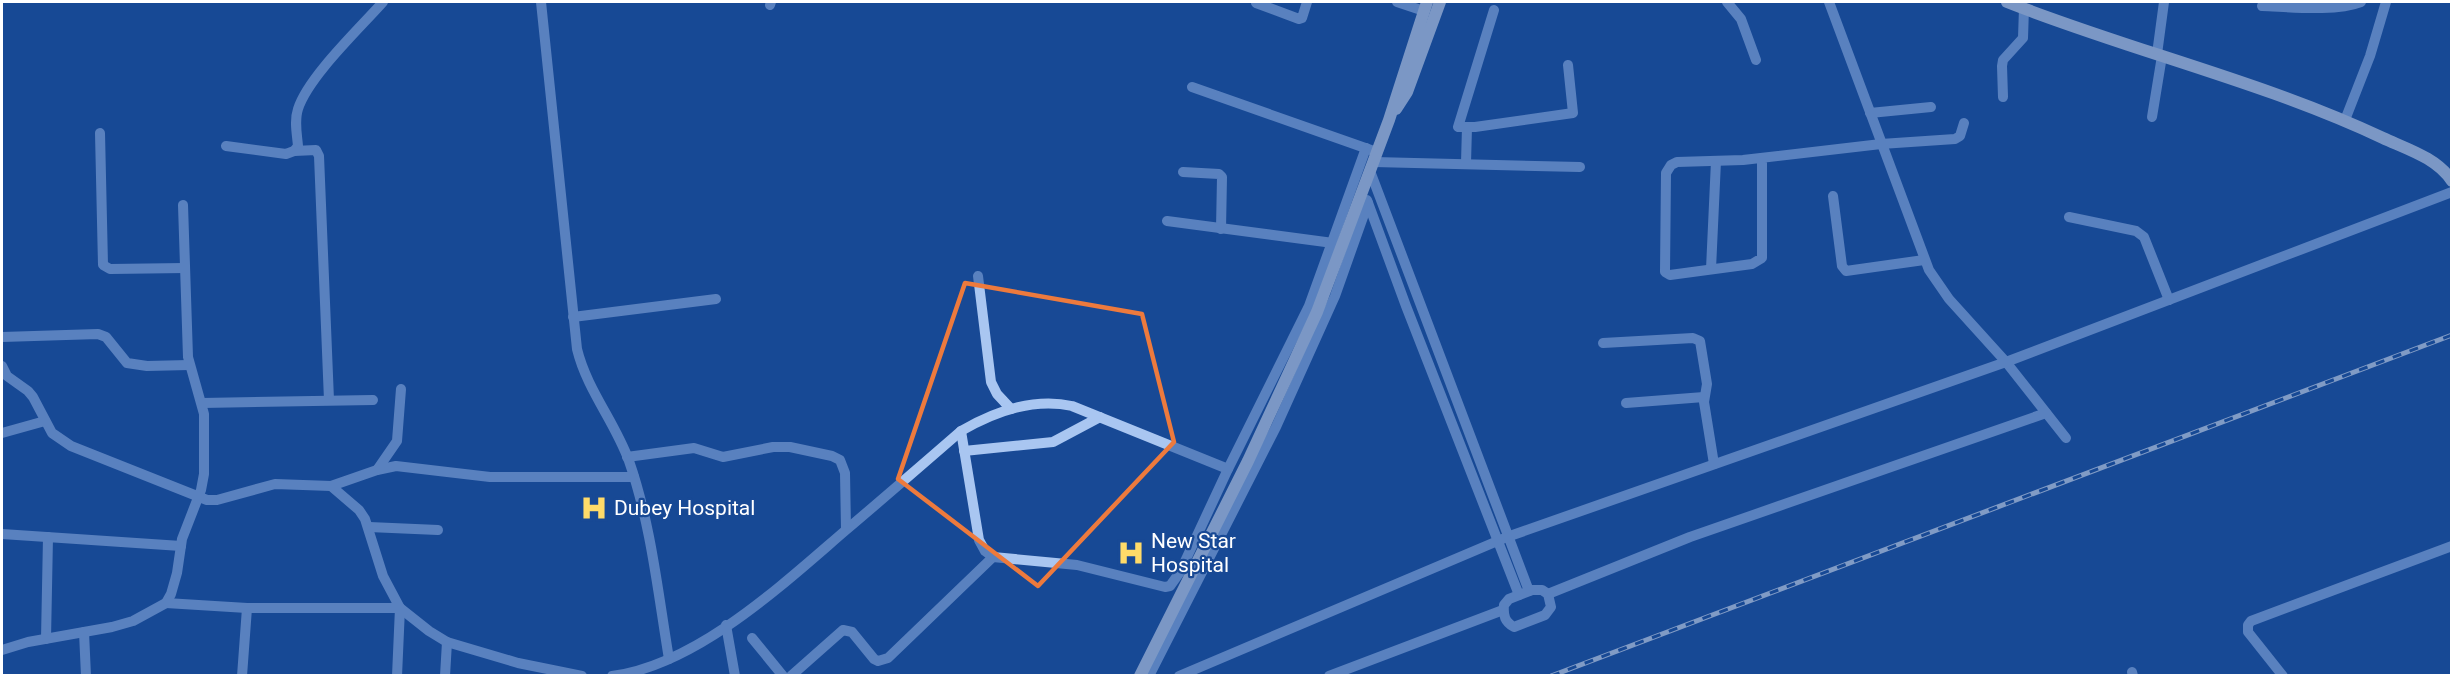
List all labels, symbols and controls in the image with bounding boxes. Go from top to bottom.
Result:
hospital icon: Dubey Hospital [579,493,609,523]
place label: Dubey Hospital [614,496,755,520]
place label: New Star Hospital [1151,529,1236,577]
hospital icon: New Star Hospital [1116,538,1146,568]

